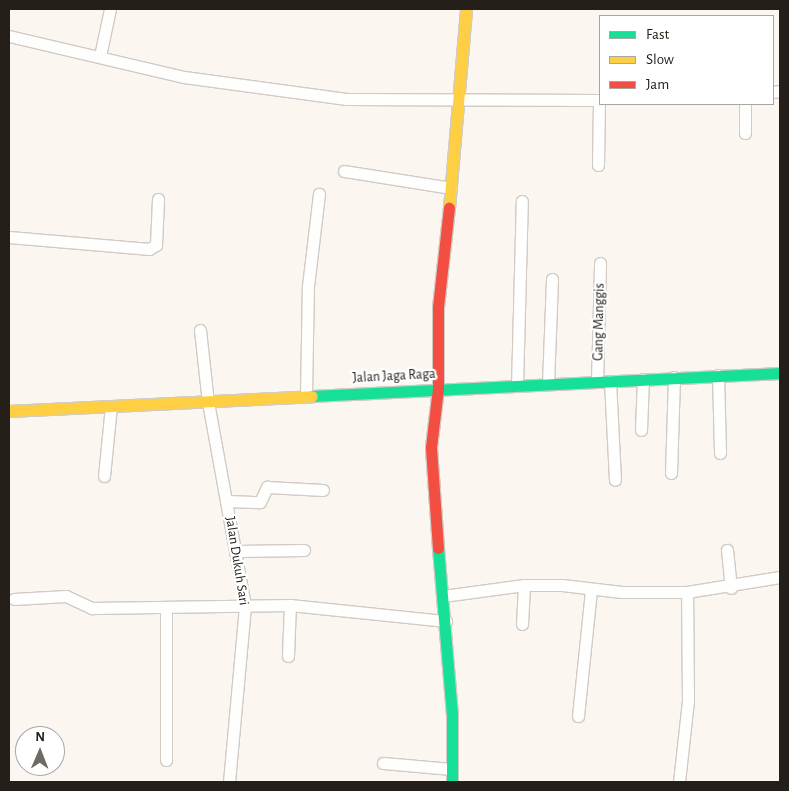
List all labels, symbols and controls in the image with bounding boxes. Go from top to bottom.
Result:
legend [599,15,774,105]
text: Fast [646,27,669,42]
text: Slow [646,52,674,67]
text: Jam [646,77,669,92]
street label: Gang Manggis [590,283,608,361]
street label: Jalan Jaga Raga [352,365,436,387]
street label: Jalan Dukuh Sari [222,515,252,607]
north arrow [15,726,65,776]
text: N [35,730,45,744]

